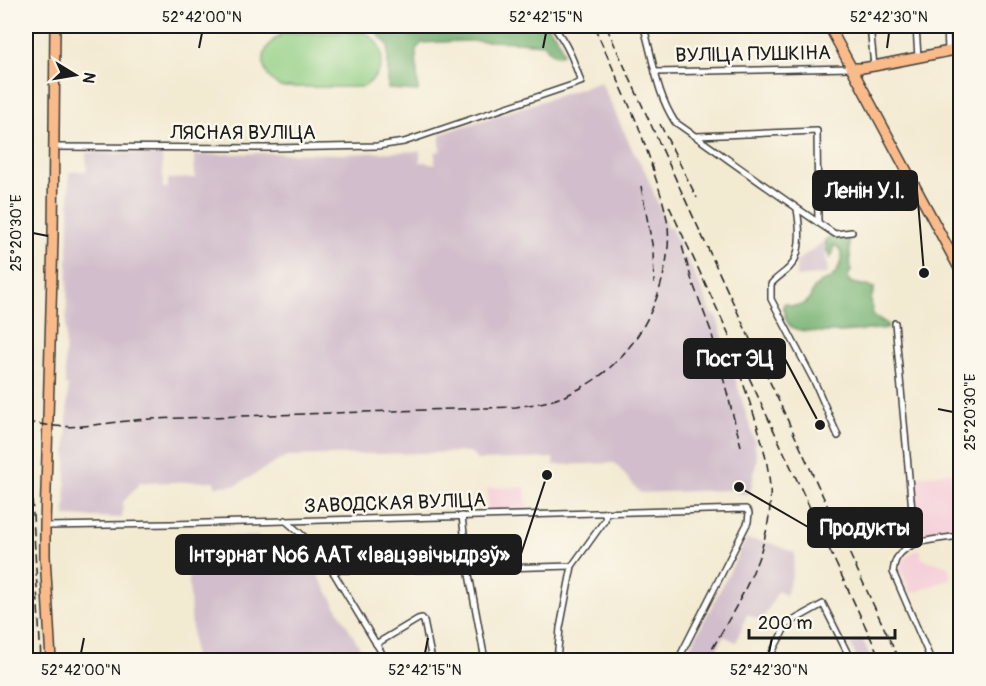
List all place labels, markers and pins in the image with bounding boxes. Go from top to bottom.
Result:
callout: Ленін У.І. [813,171,917,210]
callout: Пост ЭЦ [684,339,785,378]
callout: Продукты [808,508,922,547]
callout: Інтэрнат №6 ААТ «Івацэвічыдрэў» [176,535,521,574]

